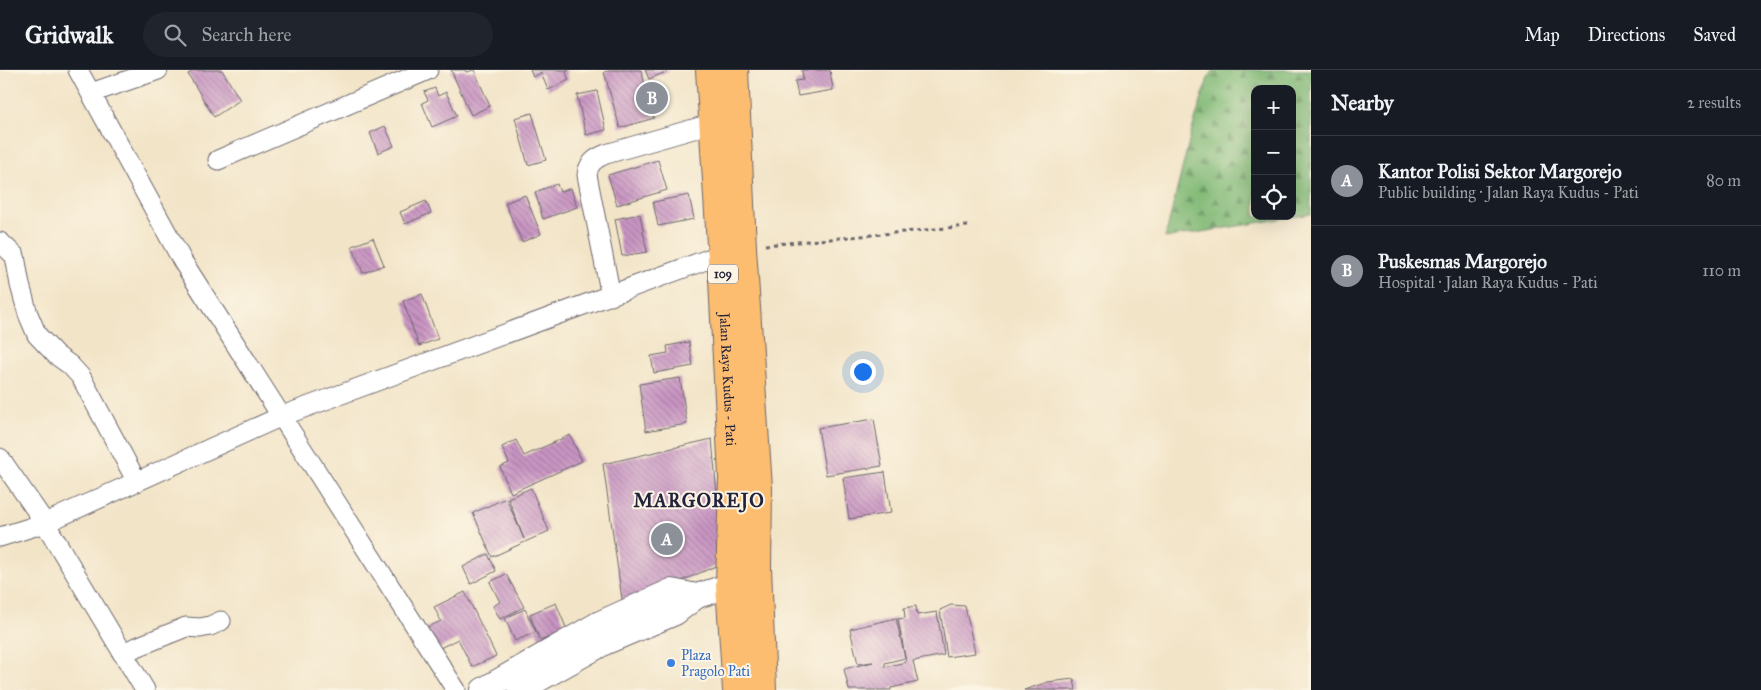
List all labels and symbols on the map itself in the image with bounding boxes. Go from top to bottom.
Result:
pin: B [636,79,668,117]
road number: 109 [708,264,738,283]
street label: Jalan Raya Kudus - Pati [715,310,740,447]
your location [850,359,876,385]
district label: MARGOREJO [633,489,765,513]
pin: A [651,520,683,558]
place label: Plaza Pragolo Pati [681,647,750,680]
marker: Plaza Pragolo Pati [665,657,677,669]

